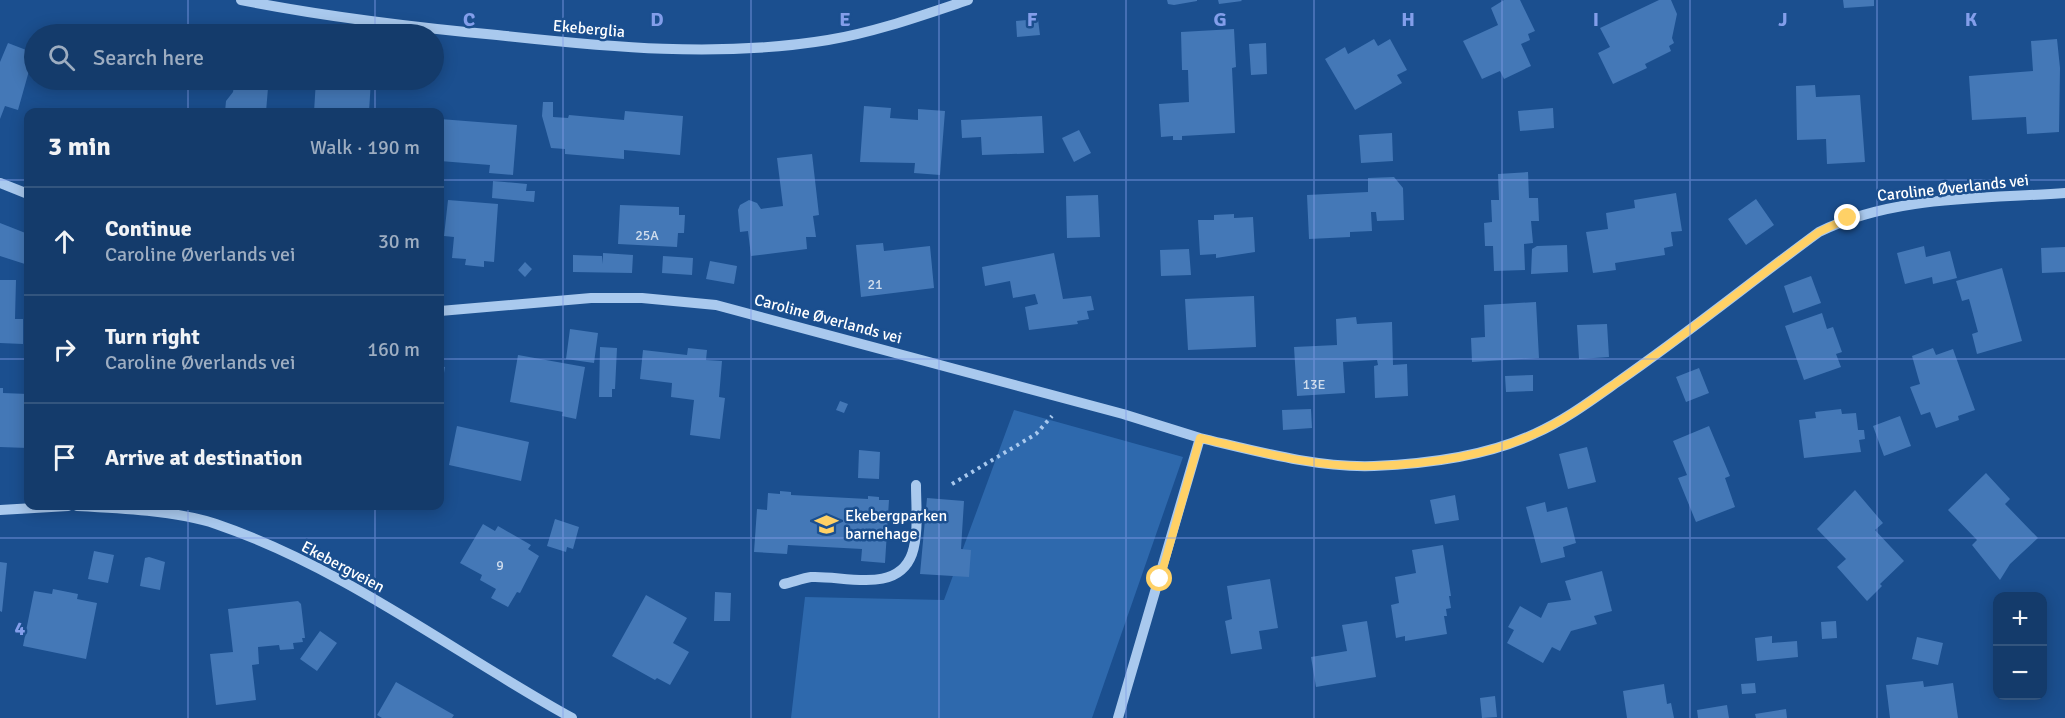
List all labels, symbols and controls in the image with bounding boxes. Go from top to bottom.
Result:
text: C [463,7,475,32]
text: D [650,7,664,32]
text: E [839,7,851,32]
text: F [1027,7,1038,32]
text: G [1213,7,1227,32]
text: H [1401,7,1415,32]
text: I [1593,7,1599,32]
text: J [1778,7,1788,32]
text: K [1965,7,1978,32]
street label: Ekeberglia [552,16,626,42]
search box [24,24,444,90]
icon: search [45,41,78,74]
text: Search here [93,44,204,71]
text: 3 min [48,131,111,163]
text: Walk · 190 m [310,135,420,160]
street label: Caroline Øverlands vei [1876,170,2030,206]
route end [1834,204,1860,230]
text: Continue [105,215,192,242]
icon: ahead [48,225,81,258]
house number: 25A [635,227,659,244]
text: 30 m [378,229,420,254]
text: Caroline Øverlands vei [105,242,295,267]
house number: 21 [867,276,883,293]
street label: Caroline Øverlands vei [752,290,904,348]
text: Turn right [105,323,200,350]
icon: right [48,333,81,366]
text: 160 m [367,337,420,362]
text: Caroline Øverlands vei [105,350,295,375]
house number: 13E [1302,376,1326,393]
icon: arrive [48,441,81,474]
text: Arrive at destination [105,444,302,471]
place label: Ekebergparken barnehage [845,506,947,544]
school or university icon: Ekebergparken barnehage [814,512,840,538]
street label: Ekebergveien [298,537,388,597]
house number: 9 [496,557,504,574]
route start [1146,565,1172,591]
map controls [1993,592,2047,700]
button: + [1993,592,2047,646]
text: 4 [15,616,26,641]
button: − [1993,646,2047,700]

